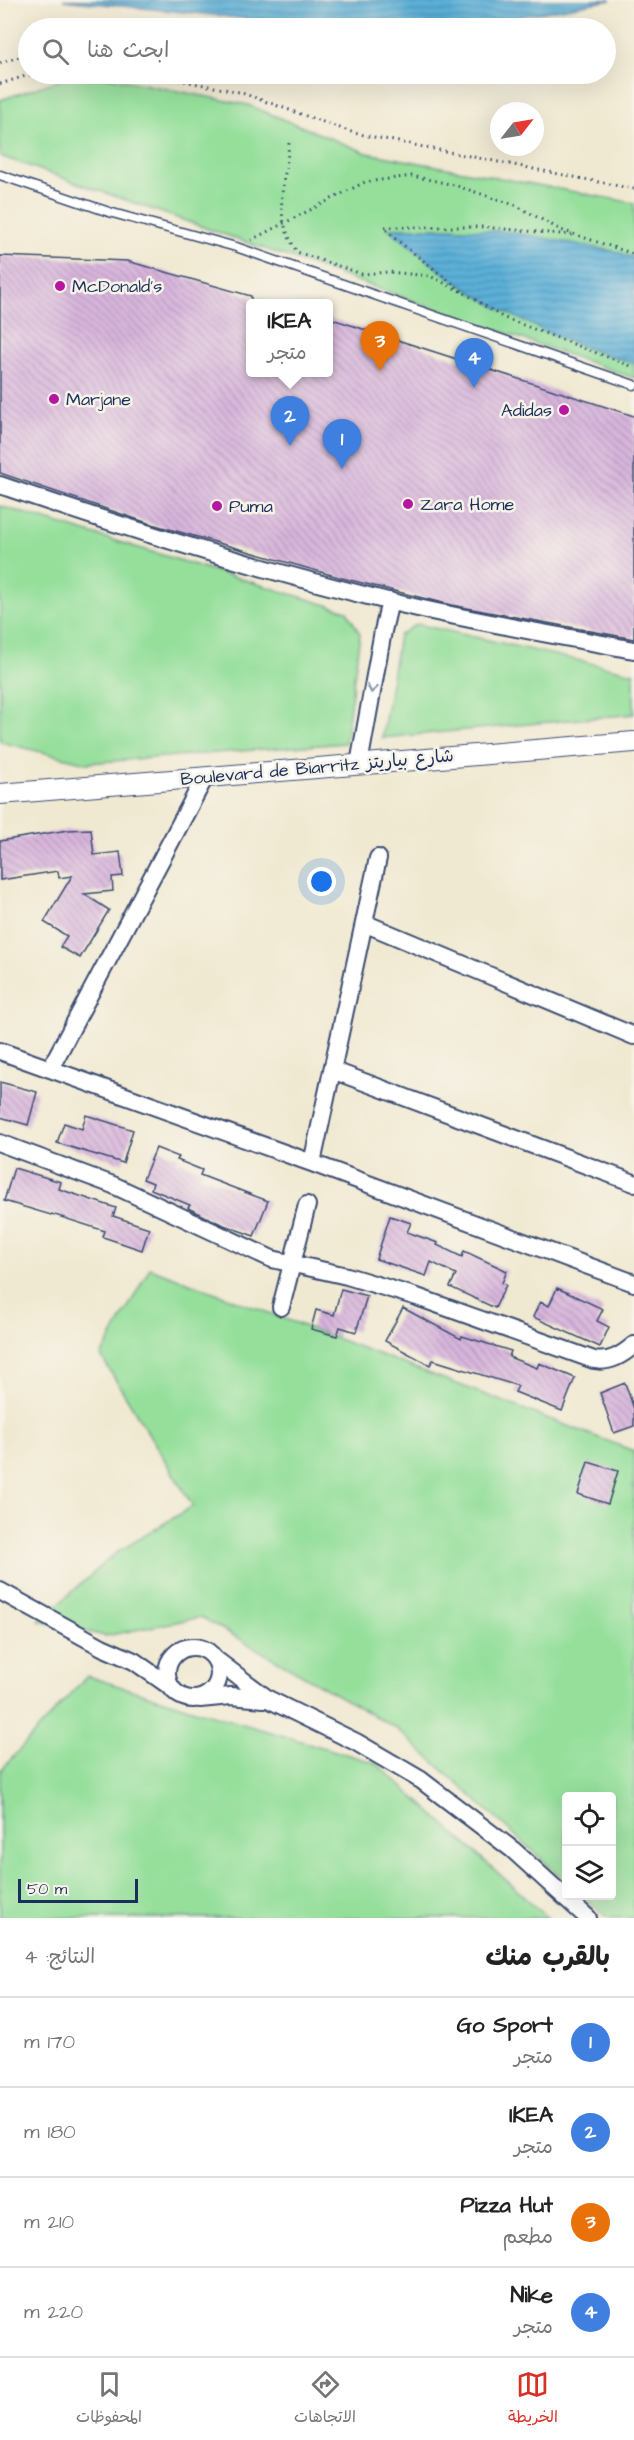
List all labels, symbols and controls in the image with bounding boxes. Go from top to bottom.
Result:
search box [18,18,616,84]
icon: search [39,35,72,68]
text: ابحث هنا [87,35,169,66]
north arrow [490,102,544,156]
place label: McDonald's [72,274,162,299]
marker: McDonald's [53,279,67,293]
popup [246,299,333,377]
text: IKEA [268,306,311,337]
pin: 3 [360,322,400,371]
pin: 4 [454,338,494,388]
text: متجر [268,339,307,367]
place label: Marjane [66,387,131,412]
marker: Marjane [47,392,61,406]
pin: 2 [270,396,310,446]
place label: Adidas [501,398,552,423]
marker: Adidas [557,403,571,417]
pin: 1 [322,420,362,469]
place label: Zara Home [420,492,515,517]
place label: Puma [229,494,273,519]
marker: Zara Home [401,497,415,511]
marker: Puma [210,499,224,513]
one-way arrow [367,684,379,693]
street label: Boulevard de Biarritz شارع بياريتز [179,743,455,792]
your location [307,867,336,896]
map controls [562,1792,616,1900]
button: locate [562,1792,616,1846]
button: layers [562,1846,616,1900]
scale bar [18,1876,138,1904]
text: 50 m [27,1878,67,1900]
text: بالقرب منك [486,1939,610,1975]
text: النتائج: 4 [24,1943,95,1971]
text: Go Sport [457,2010,553,2041]
text: 170 m [24,2028,75,2056]
text: 1 [589,2028,592,2056]
text: متجر [514,2043,553,2071]
text: IKEA [509,2100,553,2131]
text: 180 m [24,2118,76,2146]
text: 2 [585,2118,596,2146]
text: متجر [514,2133,553,2161]
text: Pizza Hut [460,2190,553,2221]
text: 210 m [24,2208,74,2236]
text: 3 [585,2208,596,2236]
text: مطعم [502,2223,553,2251]
text: Nike [510,2280,553,2311]
text: 220 m [24,2298,83,2326]
text: 4 [584,2298,597,2326]
text: متجر [514,2313,553,2341]
tab: المحفوظات [76,2368,142,2431]
tab: الاتجاهات [294,2368,356,2431]
tab: الخريطة [508,2368,558,2431]

